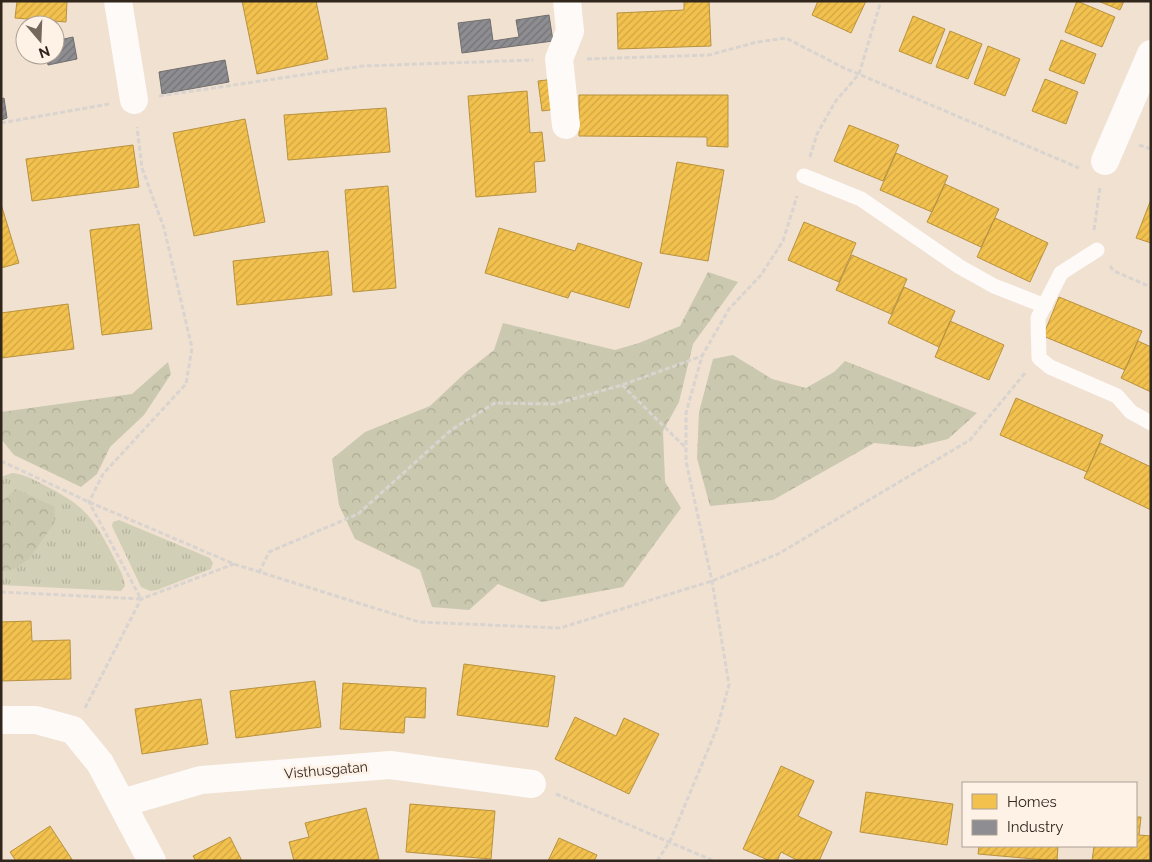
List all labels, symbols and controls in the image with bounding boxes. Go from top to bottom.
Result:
north arrow [15,15,65,65]
text: N [37,43,52,62]
street label: Visthusgatan [283,758,369,782]
legend [962,782,1137,847]
text: Homes [1007,793,1057,811]
text: Industry [1007,818,1063,836]

